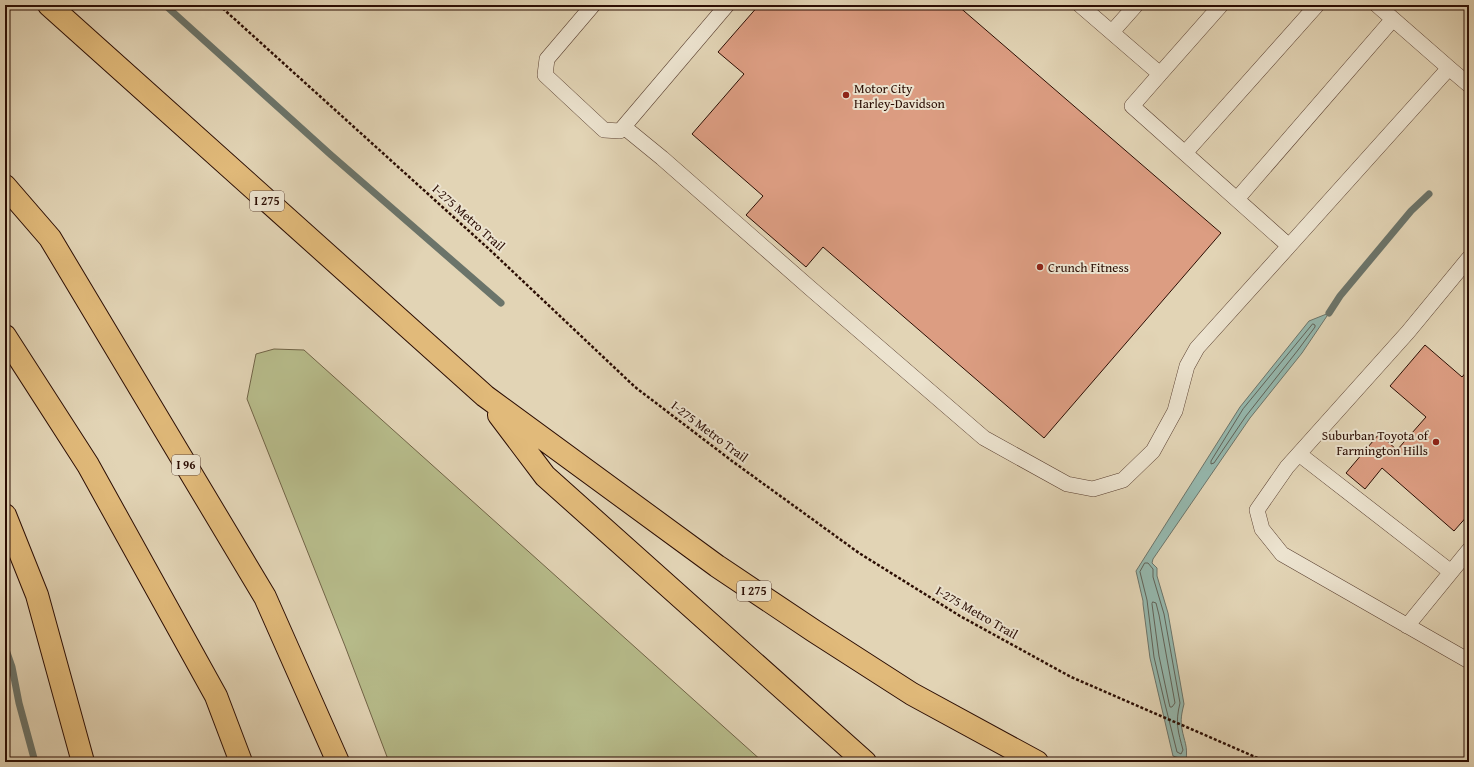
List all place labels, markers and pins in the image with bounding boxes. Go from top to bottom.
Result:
place label: Motor City Harley-Davidson [854,79,946,113]
marker: Motor City Harley-Davidson [841,90,851,100]
place label: Crunch Fitness [1048,258,1129,277]
marker: Crunch Fitness [1035,262,1045,272]
place label: Suburban Toyota of Farmington Hills [1322,426,1430,460]
marker: Suburban Toyota of Farmington Hills [1431,437,1441,447]

